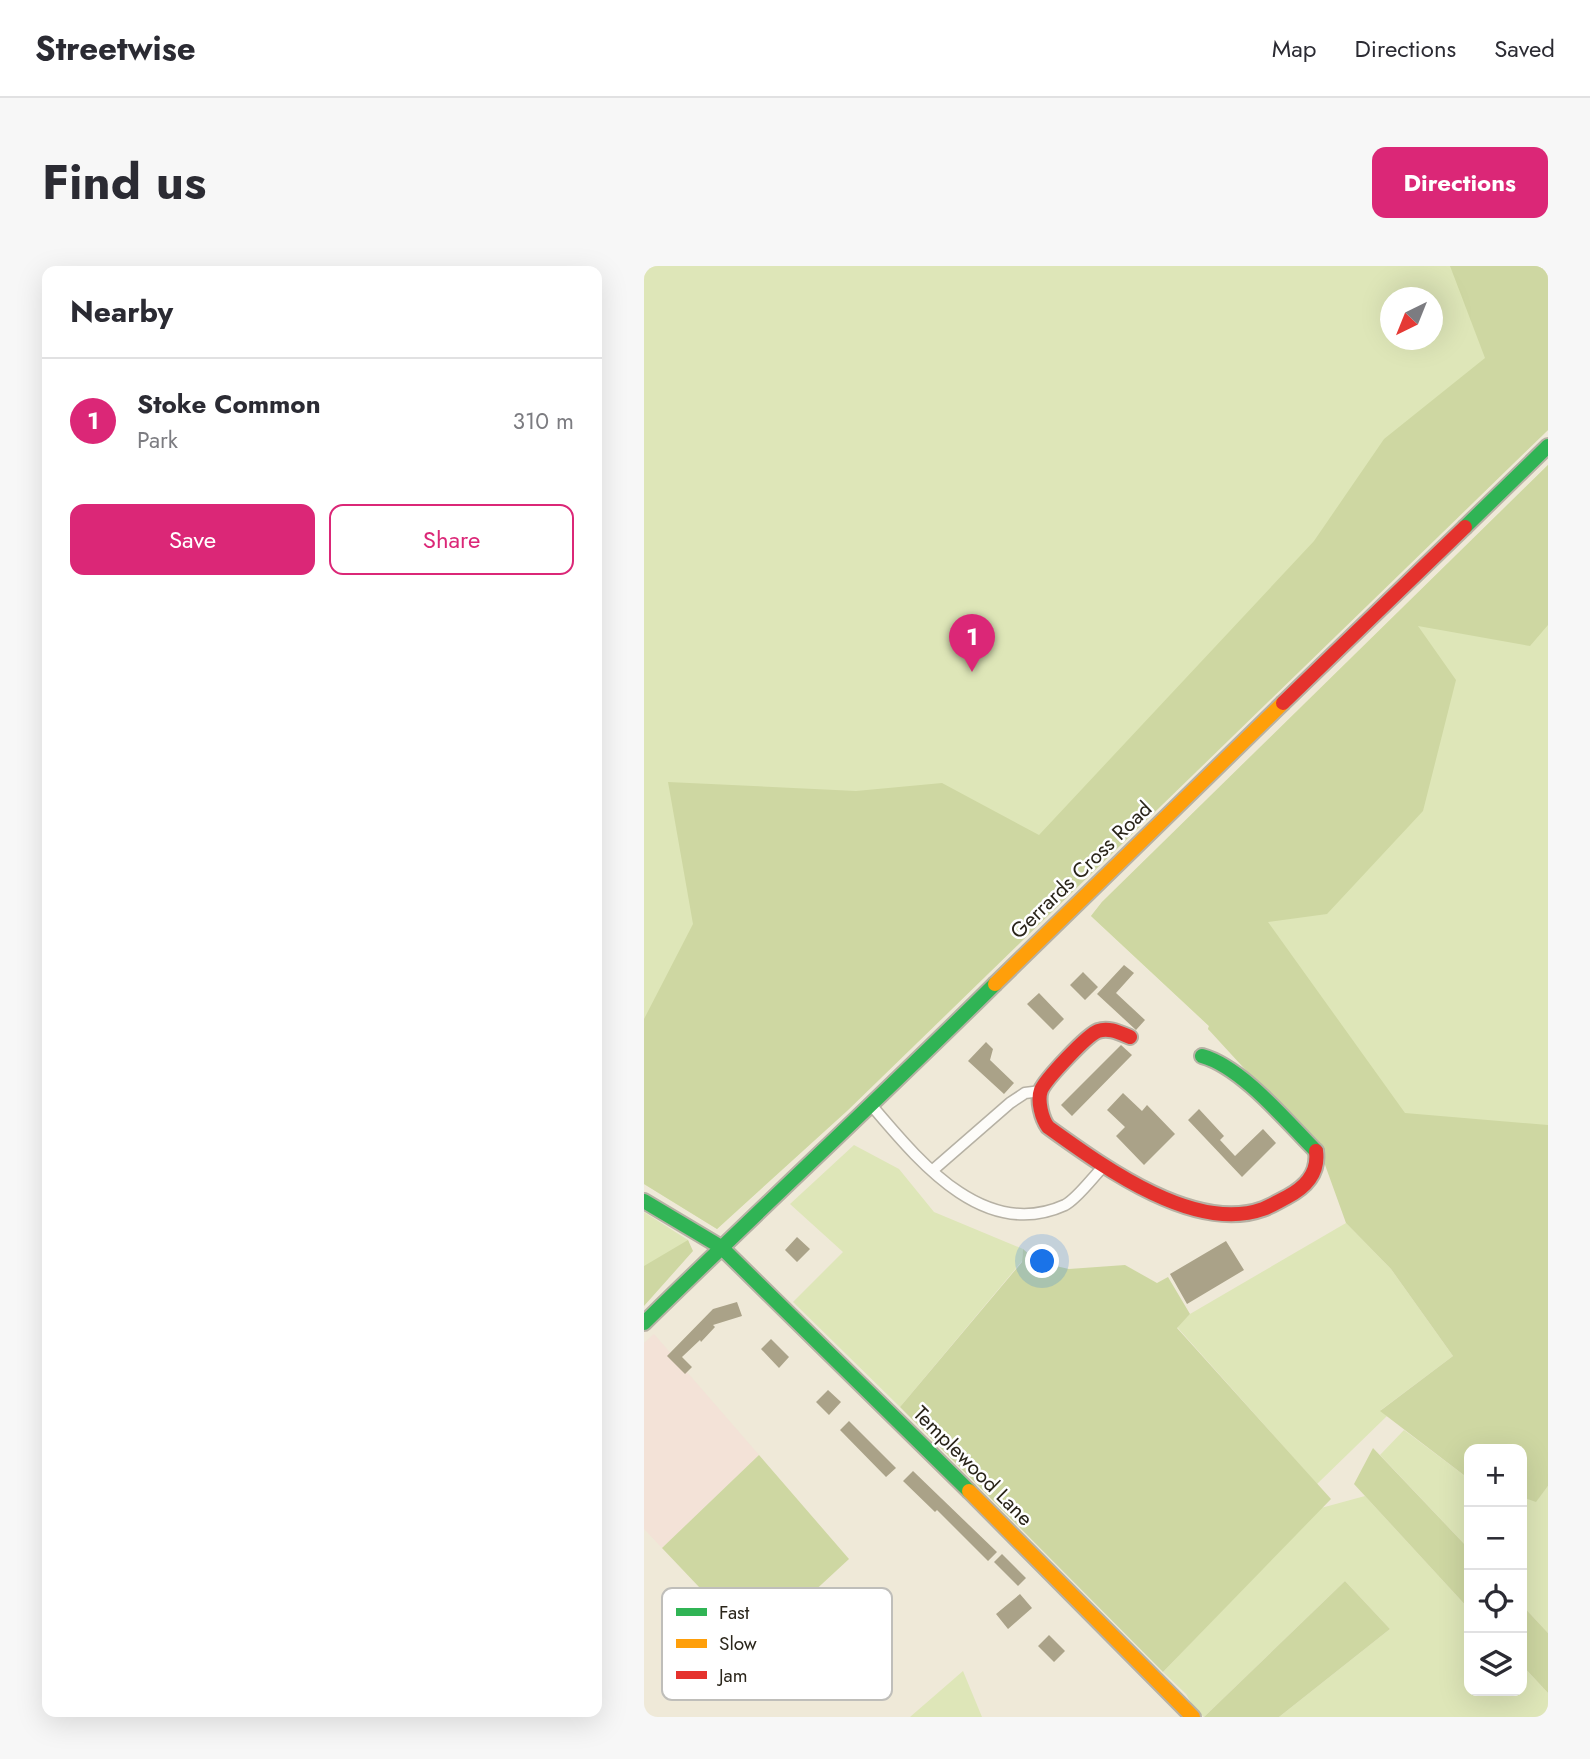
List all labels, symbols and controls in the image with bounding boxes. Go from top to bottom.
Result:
text: Streetwise [35,25,196,72]
text: Map [1272,31,1317,66]
text: Directions [1355,31,1456,66]
text: Saved [1494,31,1555,66]
text: Find us [42,147,206,217]
button: Directions [1372,147,1548,218]
north arrow [1380,287,1443,350]
text: Nearby [70,290,173,333]
text: Stoke Common [137,385,321,423]
text: 1 [87,404,99,438]
text: 310 m [512,404,574,438]
text: Park [137,423,178,457]
button: Save [70,504,315,575]
button: Share [329,504,574,575]
pin: 1 [949,614,995,672]
street label: Gerrards Cross Road [1003,794,1159,946]
your location [1025,1244,1059,1278]
street label: Templewood Lane [906,1399,1040,1533]
map controls [1464,1444,1527,1696]
button: + [1464,1444,1527,1507]
button: − [1464,1507,1527,1570]
button: locate [1464,1570,1527,1633]
legend [662,1588,892,1700]
text: Fast [719,1599,750,1626]
text: Slow [719,1630,757,1657]
button: layers [1464,1633,1527,1696]
text: Jam [716,1662,748,1689]

